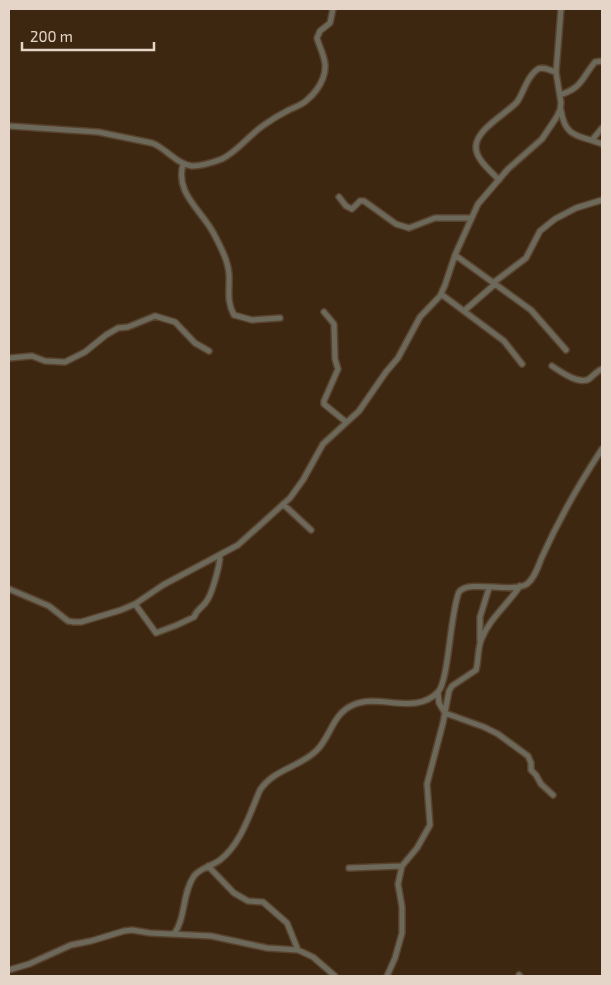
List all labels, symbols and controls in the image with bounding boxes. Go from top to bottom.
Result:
scale bar [22,20,155,52]
text: 200 m [30,27,73,45]

